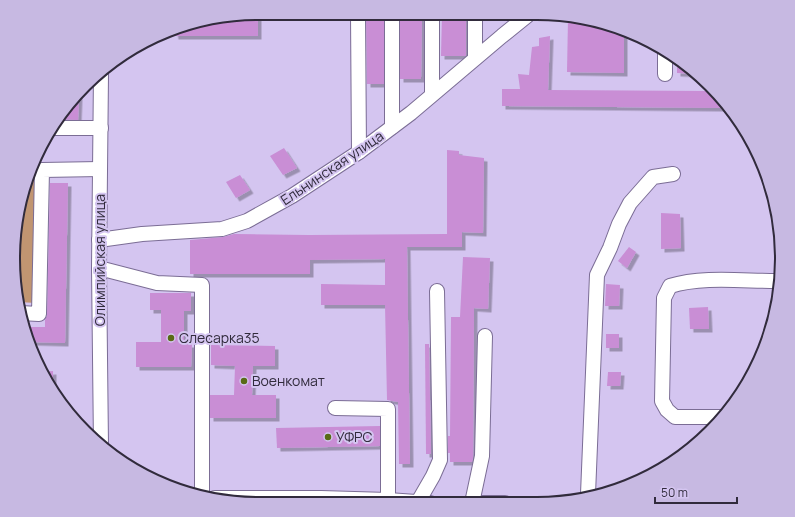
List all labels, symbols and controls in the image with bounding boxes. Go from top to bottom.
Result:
street label: Ельнинская улица [277,126,387,209]
street label: Олимпийская улица [90,194,109,326]
place label: Слесарка35 [179,328,260,347]
marker: Слесарка35 [166,333,176,343]
place label: Военкомат [252,371,325,390]
marker: Военкомат [239,376,249,386]
place label: УФРС [336,427,373,446]
marker: УФРС [323,432,333,442]
scale bar [655,479,737,505]
text: 50 m [661,484,688,501]

